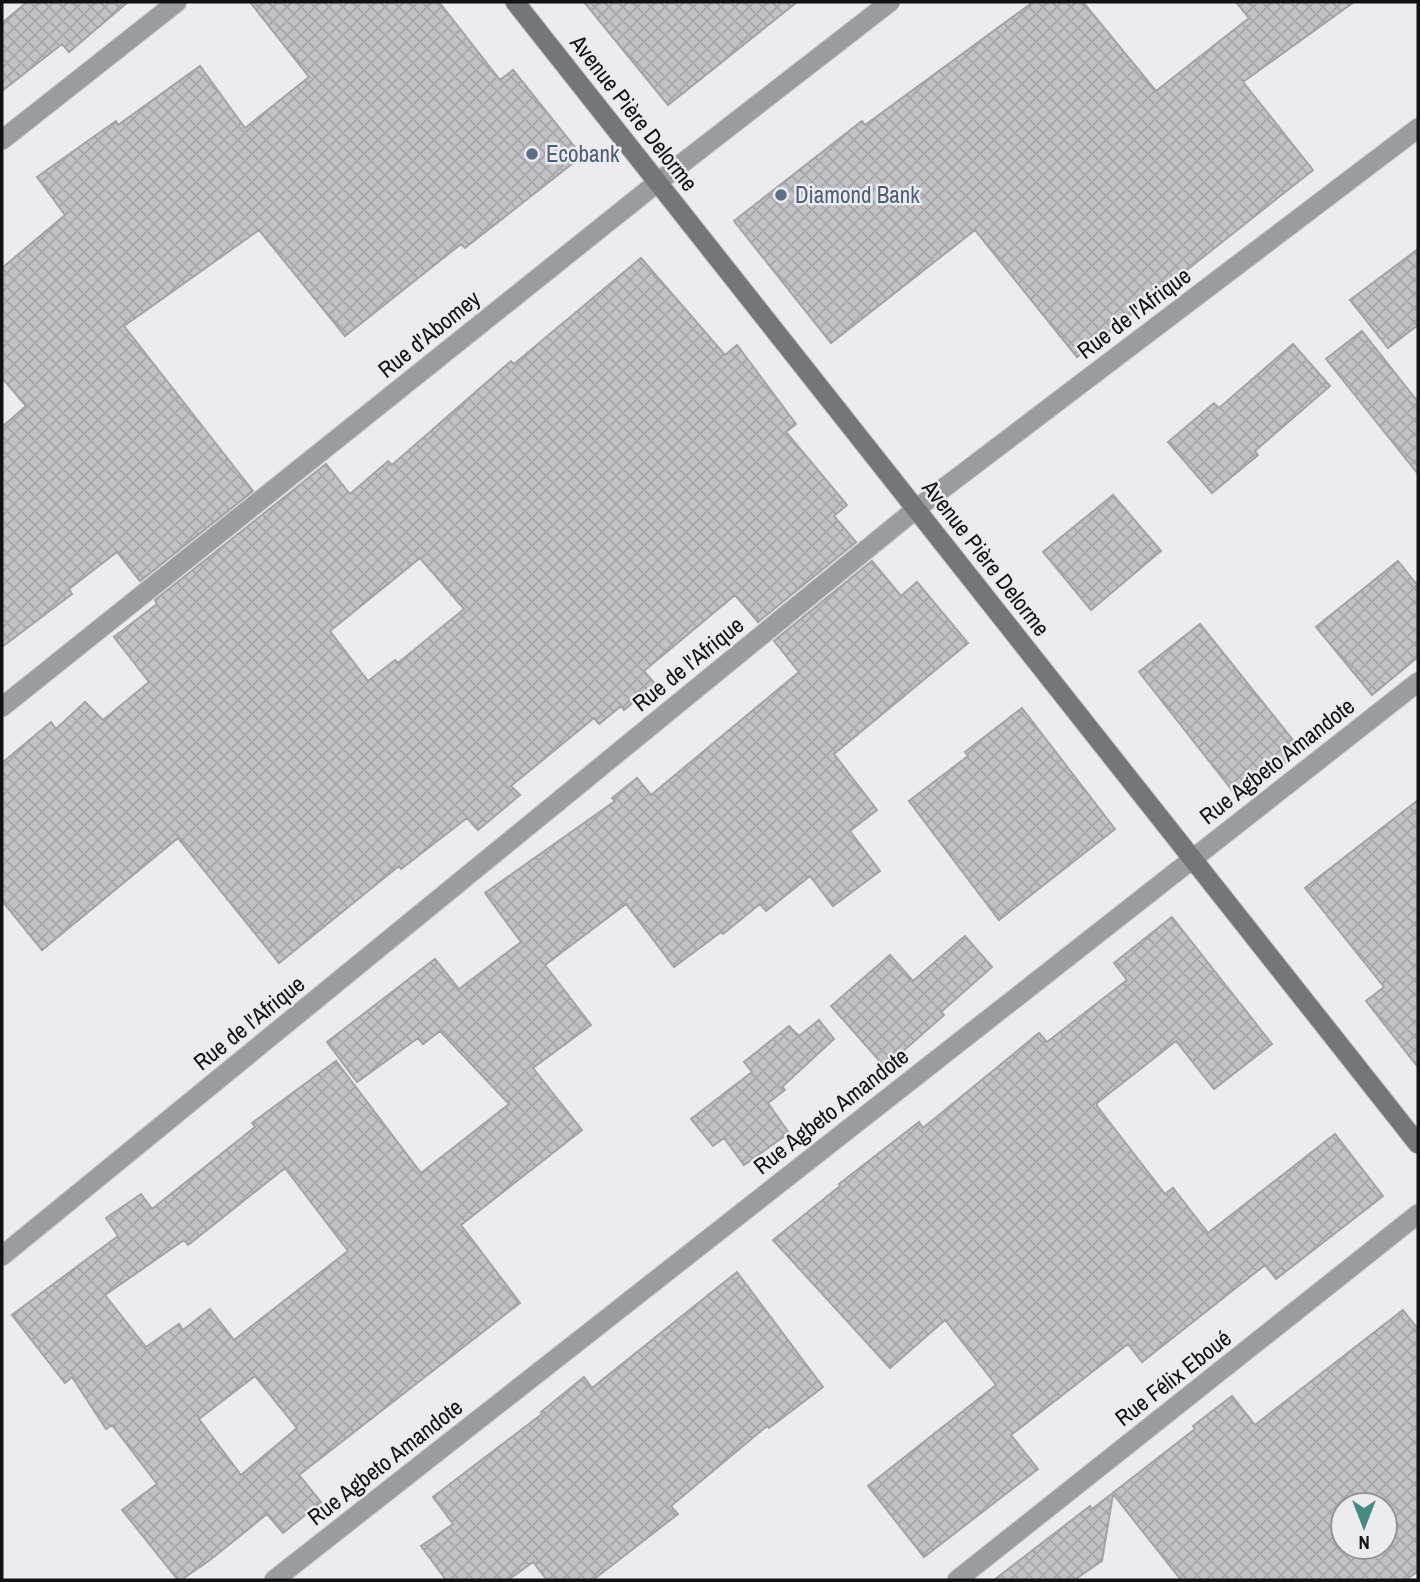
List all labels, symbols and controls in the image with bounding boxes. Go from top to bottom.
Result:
street label: Avenue Pière Delorme [563,27,705,197]
place label: Ecobank [546,138,620,169]
marker: Ecobank [524,146,540,162]
place label: Diamond Bank [795,179,920,210]
marker: Diamond Bank [773,187,789,203]
street label: Rue de l'Afrique [1071,260,1197,366]
street label: Rue d'Abomey [371,282,487,384]
street label: Avenue Pière Delorme [915,472,1057,642]
street label: Rue de l'Afrique [626,609,750,718]
street label: Rue Agbeto Amandote [1193,690,1361,831]
street label: Rue de l'Afrique [187,968,311,1077]
street label: Rue Agbeto Amandote [747,1040,915,1181]
street label: Rue Félix Eboué [1108,1322,1237,1433]
street label: Rue Agbeto Amandote [301,1391,469,1532]
north arrow [1329,1491,1399,1561]
text: N [1358,1530,1370,1556]

